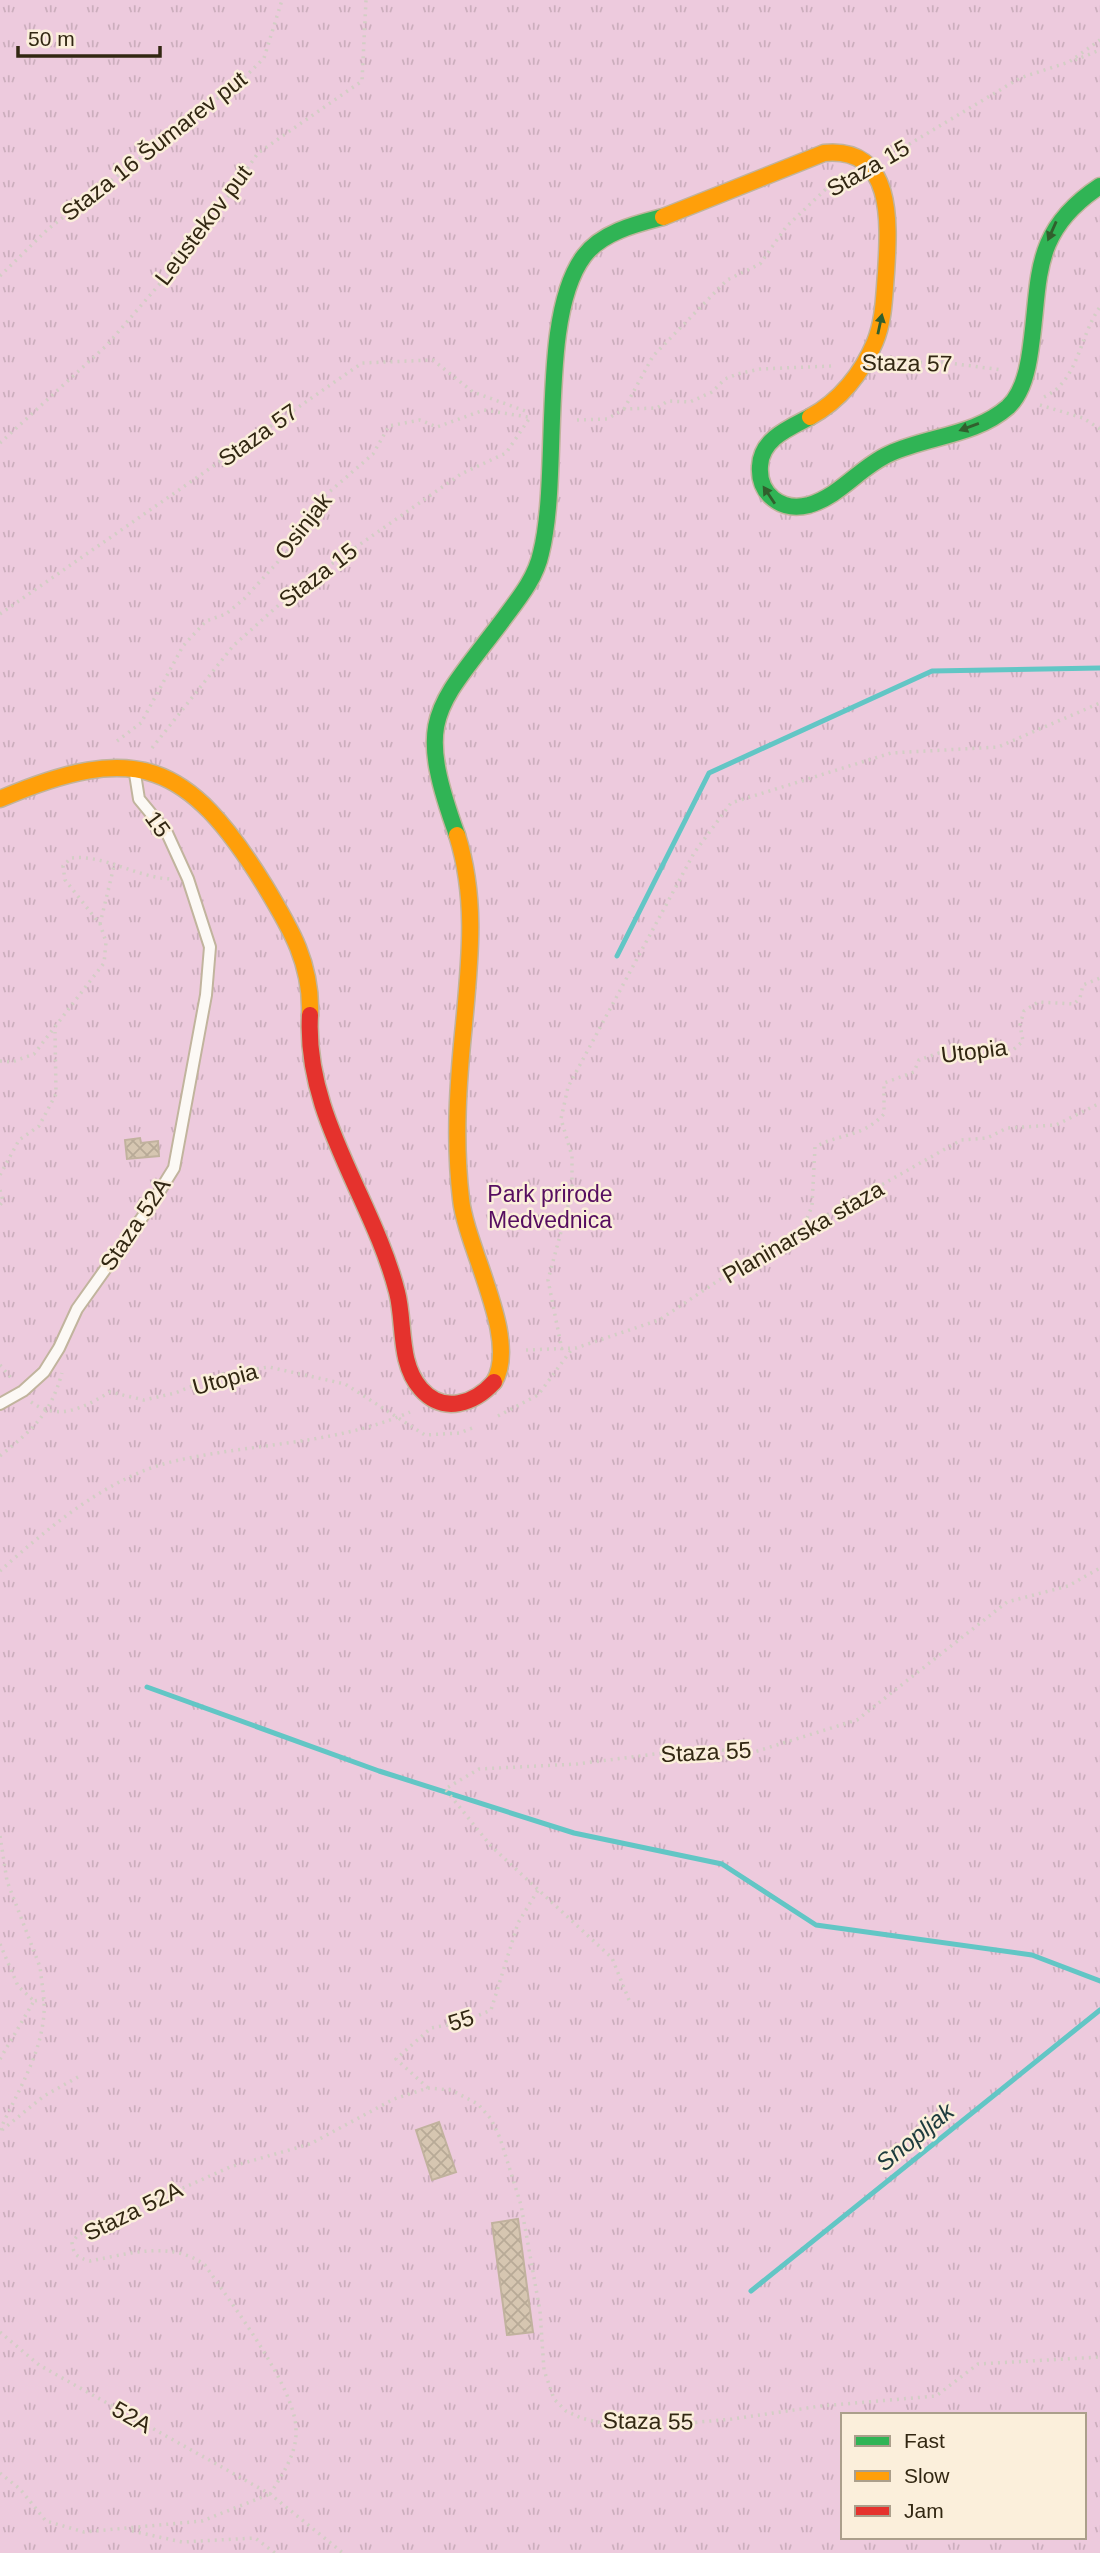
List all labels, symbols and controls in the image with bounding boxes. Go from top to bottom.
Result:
scale bar [18,14,159,58]
text: 50 m [28,27,75,50]
street label: Staza 16 Šumarev put [56,65,252,226]
street label: Staza 15 [822,134,914,202]
street label: Leustekov put [150,160,257,290]
one-way arrow [1046,221,1058,241]
one-way arrow [874,313,885,335]
street label: Staza 57 [861,349,953,377]
street label: Staza 57 [213,398,303,472]
one-way arrow [959,421,980,432]
one-way arrow [762,485,775,505]
street label: Osinjak [269,487,337,564]
street label: Staza 15 [274,537,362,613]
street label: 15 [140,806,176,842]
street label: Utopia [939,1034,1009,1068]
street label: Staza 52A [95,1172,176,1275]
street label: Planinarska staza [718,1175,888,1289]
park label: Park prirode Medvednica [487,1181,613,1233]
street label: Utopia [190,1358,261,1400]
street label: Staza 55 [660,1737,752,1767]
street label: 55 [445,2004,477,2036]
water label: Snopljak [870,2096,961,2176]
street label: Staza 52A [80,2176,187,2246]
street label: 52A [108,2396,157,2439]
street label: Staza 55 [602,2407,694,2435]
legend [841,2413,1086,2539]
text: Fast [904,2429,945,2452]
text: Slow [904,2464,950,2487]
text: Jam [904,2499,944,2522]

